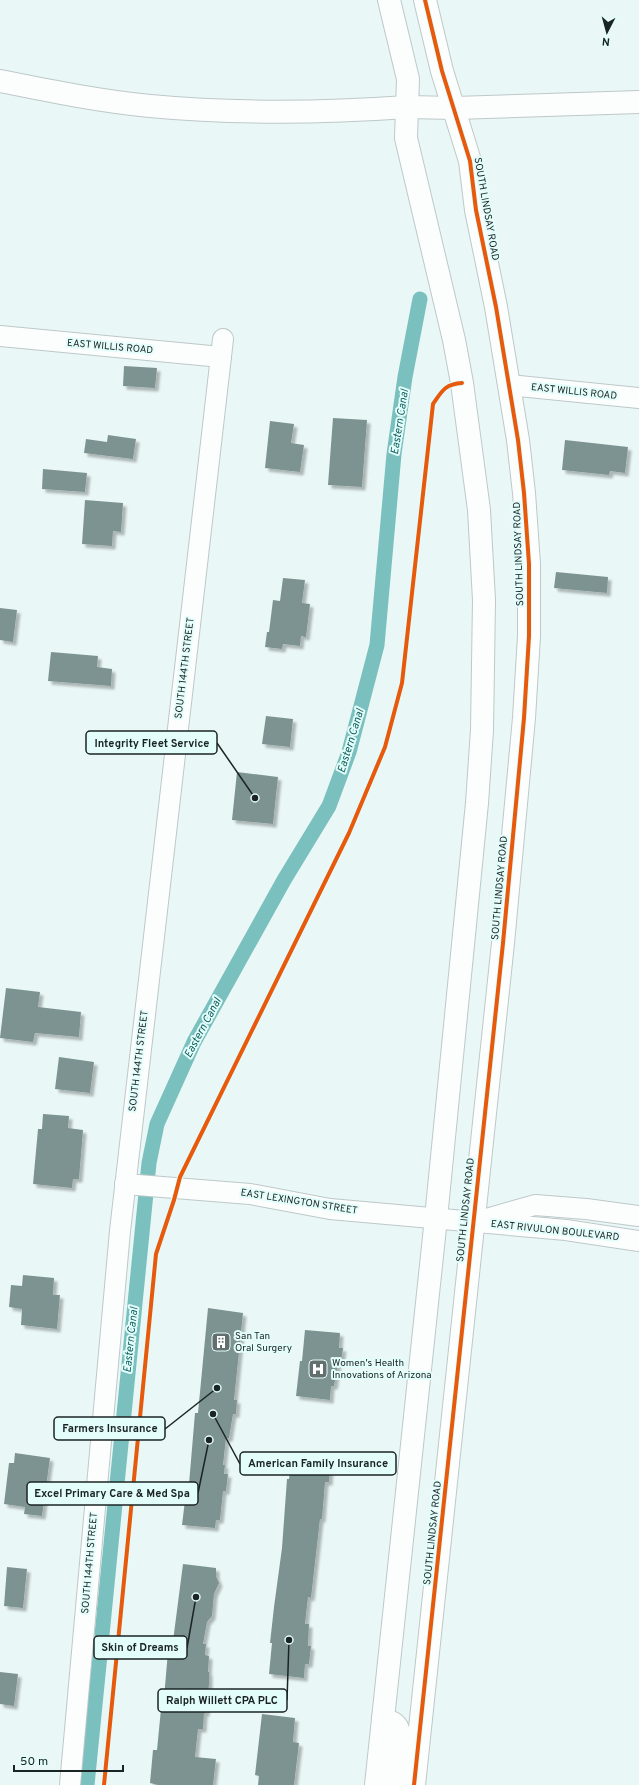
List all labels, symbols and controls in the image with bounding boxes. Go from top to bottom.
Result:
north arrow [587,12,627,52]
text: N [601,34,611,48]
street label: SOUTH LINDSAY ROAD [471,156,501,262]
street label: EAST WILLIS ROAD [66,337,154,357]
street label: EAST WILLIS ROAD [530,381,618,403]
water label: Eastern Canal [388,387,412,456]
street label: SOUTH LINDSAY ROAD [511,501,527,606]
street label: SOUTH 144TH STREET [172,616,198,719]
water label: Eastern Canal [335,706,368,775]
callout: Integrity Fleet Service [86,731,217,754]
text: Integrity Fleet Service [95,737,209,751]
street label: SOUTH LINDSAY ROAD [489,835,511,941]
water label: Eastern Canal [181,995,225,1060]
street label: SOUTH 144TH STREET [126,1009,152,1112]
street label: SOUTH LINDSAY ROAD [454,1157,478,1263]
street label: EAST LEXINGTON STREET [240,1186,359,1218]
street label: EAST RIVULON BOULEVARD [490,1218,620,1244]
water label: Eastern Canal [121,1305,142,1374]
place label: San Tan Oral Surgery [235,1330,292,1355]
building icon: San Tan Oral Surgery [210,1331,232,1353]
place label: Women's Health Innovations of Arizona [332,1357,432,1382]
hospital icon: Women's Health Innovations of Arizona [307,1358,329,1380]
callout: Farmers Insurance [54,1417,165,1440]
text: Farmers Insurance [62,1422,158,1436]
callout: American Family Insurance [240,1452,396,1475]
text: American Family Insurance [248,1457,388,1471]
street label: SOUTH LINDSAY ROAD [421,1480,445,1586]
callout: Excel Primary Care & Med Spa [27,1482,198,1505]
text: Excel Primary Care & Med Spa [34,1487,190,1501]
street label: SOUTH 144TH STREET [79,1511,101,1614]
callout: Skin of Dreams [94,1636,187,1659]
text: Skin of Dreams [101,1641,179,1655]
callout: Ralph Willett CPA PLC [158,1689,287,1712]
text: Ralph Willett CPA PLC [166,1694,278,1708]
scale bar [14,1747,123,1773]
text: 50 m [20,1754,48,1770]

